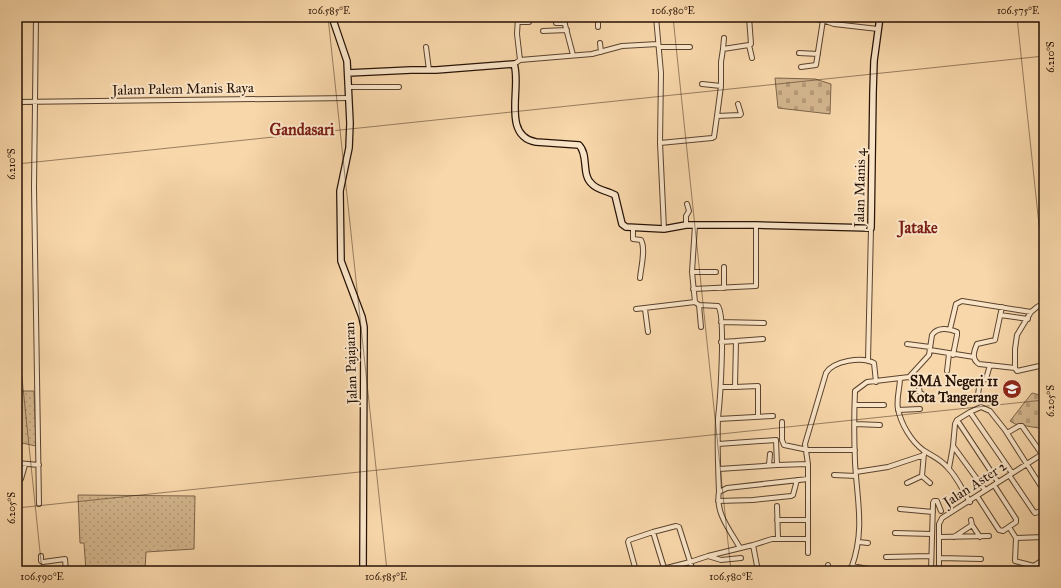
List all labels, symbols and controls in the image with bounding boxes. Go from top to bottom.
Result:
text: 106.585°E [308,5,350,17]
text: 106.580°E [651,5,695,17]
text: 106.575°E [997,5,1039,17]
text: 6.210°S [1045,41,1057,73]
street label: Jalam Palem Manis Raya [110,79,254,100]
district label: Gandasari [270,120,335,139]
street label: Jalan Manis 4 [851,147,870,230]
text: 6.210°S [6,148,18,180]
district label: Jatake [896,218,938,238]
street label: Jalan Pajajaran [341,321,362,407]
place label: SMA Negeri 11 Kota Tangerang [907,373,998,407]
school or university icon: SMA Negeri 11 Kota Tangerang [1001,378,1023,400]
text: 6.205°S [1045,385,1057,417]
street label: Jalan Aster 2 [938,457,1010,513]
text: 6.205°S [6,492,18,524]
text: 106.590°E [20,571,64,583]
text: 106.585°E [365,571,407,583]
text: 106.580°E [709,571,753,583]

